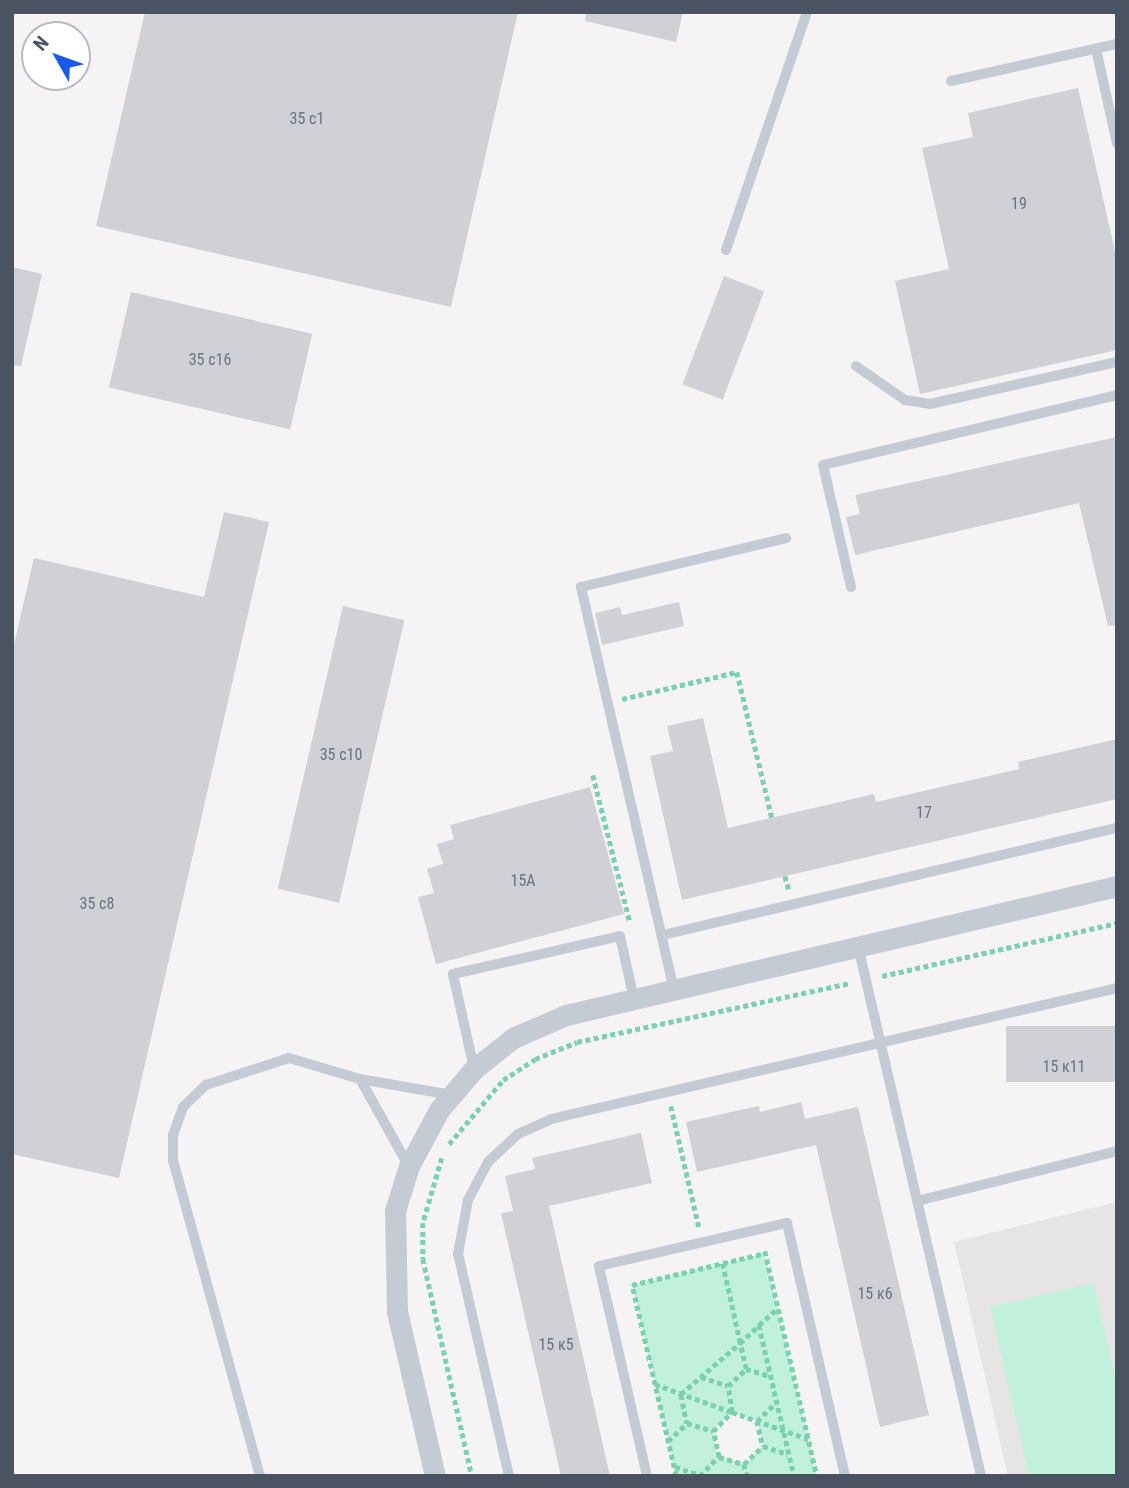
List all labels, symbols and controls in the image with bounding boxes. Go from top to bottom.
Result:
north arrow [21,21,91,91]
text: N [29,32,54,55]
house number: 35 с1 [290,109,324,129]
house number: 19 [1011,194,1027,214]
house number: 35 с16 [189,350,231,370]
house number: 35 с10 [320,745,362,765]
house number: 17 [916,803,932,823]
house number: 15А [510,871,536,891]
house number: 35 с8 [80,894,114,914]
house number: 15 к11 [1043,1057,1085,1077]
house number: 15 к6 [857,1284,893,1304]
house number: 15 к5 [538,1335,574,1355]

